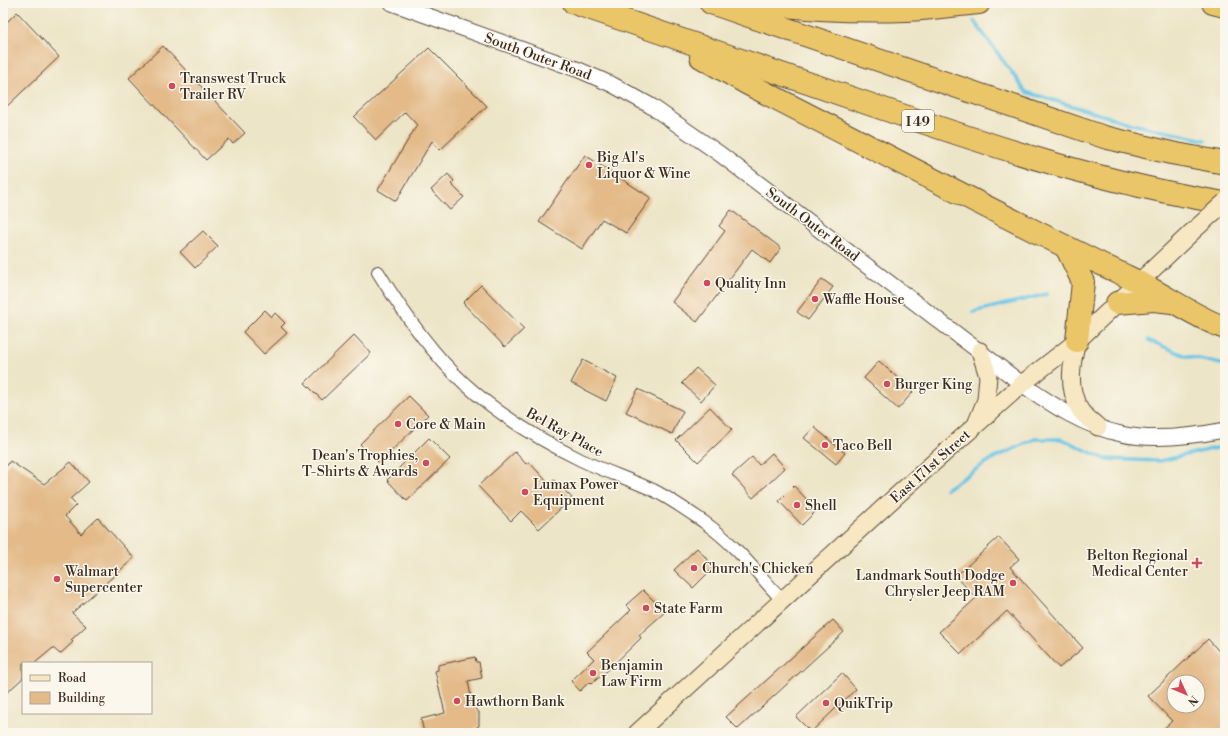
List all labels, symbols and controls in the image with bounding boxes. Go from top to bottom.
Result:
street label: South Outer Road [482,29,594,85]
place label: Transwest Truck Trailer RV [180,70,287,104]
marker: Transwest Truck Trailer RV [167,81,177,91]
road number: I 49 [902,110,934,132]
place label: Big Al's Liquor & Wine [596,149,691,183]
marker: Big Al's Liquor & Wine [584,160,594,170]
street label: South Outer Road [762,184,863,266]
place label: Quality Inn [715,275,787,293]
marker: Quality Inn [702,278,712,288]
place label: Waffle House [822,291,905,309]
marker: Waffle House [810,294,820,304]
place label: Burger King [894,376,973,394]
marker: Burger King [882,379,892,389]
street label: Bel Ray Place [522,404,606,461]
place label: Core & Main [406,416,487,434]
marker: Core & Main [393,419,403,429]
street label: East 171st Street [887,426,975,508]
place label: Taco Bell [833,437,892,455]
marker: Taco Bell [820,440,830,450]
place label: Dean's Trophies, T-Shirts & Awards [302,447,418,481]
marker: Dean's Trophies, T-Shirts & Awards [421,458,431,468]
place label: Lumax Power Equipment [533,476,619,510]
marker: Lumax Power Equipment [520,487,530,497]
place label: Shell [805,497,837,515]
marker: Shell [792,500,802,510]
place label: Belton Regional Medical Center [1086,547,1188,581]
marker: Belton Regional Medical Center [1191,557,1203,569]
place label: Church's Chicken [702,560,814,578]
place label: Walmart Supercenter [64,563,143,597]
marker: Church's Chicken [689,563,699,573]
place label: Landmark South Dodge Chrysler Jeep RAM [856,567,1006,601]
marker: Walmart Supercenter [52,574,62,584]
marker: Landmark South Dodge Chrysler Jeep RAM [1008,578,1018,588]
place label: State Farm [654,600,723,618]
marker: State Farm [641,603,651,613]
place label: Benjamin Law Firm [600,657,664,691]
legend [22,662,152,714]
marker: Benjamin Law Firm [588,668,598,678]
text: Road [58,671,86,686]
north arrow [1166,674,1206,714]
text: Building [57,691,106,706]
text: N [1184,692,1201,708]
place label: Hawthorn Bank [465,693,565,711]
place label: QuikTrip [834,695,893,713]
marker: Hawthorn Bank [452,696,462,706]
marker: QuikTrip [821,698,831,708]

